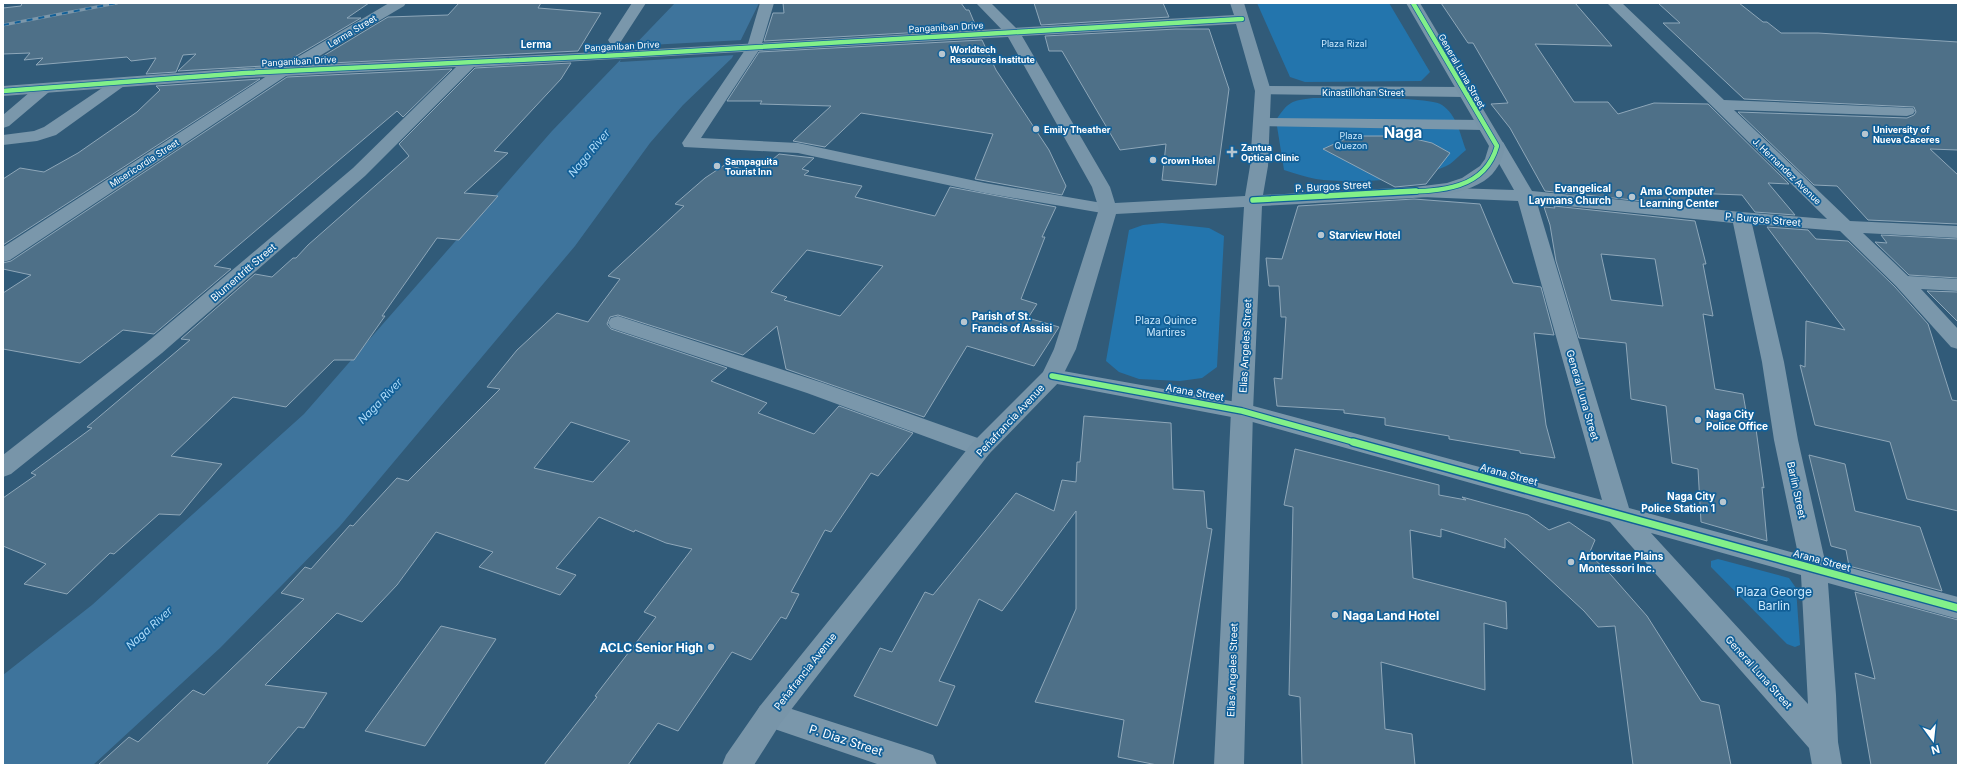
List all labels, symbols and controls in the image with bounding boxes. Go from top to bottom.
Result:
street label: Lerma Street [326,12,378,50]
street label: Panganiban Drive [908,20,984,34]
street label: General Luna Street [1436,32,1488,110]
district label: Lerma [521,38,552,50]
park label: Plaza Rizal [1321,38,1367,49]
street label: Panganiban Drive [584,39,660,53]
place label: Worldtech Resources Institute [950,44,1036,65]
marker: Worldtech Resources Institute [937,49,947,59]
street label: Panganiban Drive [261,54,337,68]
street label: Kinastillohan Street [1322,87,1404,98]
district label: Naga [1384,123,1422,142]
marker: Emily Theather [1031,124,1041,134]
place label: Emily Theather [1044,124,1111,135]
place label: University of Nueva Caceres [1873,124,1940,145]
water label: Naga River [565,126,613,180]
marker: University of Nueva Caceres [1860,129,1870,139]
park label: Plaza Quezon [1335,130,1367,151]
street label: J. Hernandez Avenue [1750,135,1824,207]
street label: Misericordia Street [107,136,181,190]
place label: Zantua Optical Clinic [1241,142,1299,163]
marker: Zantua Optical Clinic [1226,146,1238,158]
marker: Crown Hotel [1148,155,1158,165]
place label: Crown Hotel [1161,155,1215,166]
place label: Sampaguita Tourist Inn [725,156,778,177]
marker: Sampaguita Tourist Inn [712,161,722,171]
street label: P. Burgos Street [1295,178,1372,194]
place label: Evangelical Laymans Church [1529,182,1611,207]
place label: Ama Computer Learning Center [1640,185,1719,210]
marker: Evangelical Laymans Church [1614,189,1624,199]
marker: Ama Computer Learning Center [1627,192,1637,202]
street label: P. Burgos Street [1724,210,1802,228]
place label: Starview Hotel [1329,229,1401,241]
marker: Starview Hotel [1316,230,1326,240]
street label: Blumentritt Street [208,240,279,304]
street label: Elias Angeles Street [1237,298,1253,393]
place label: Parish of St. Francis of Assisi [972,310,1053,334]
park label: Plaza Quince Martires [1135,314,1197,338]
marker: Parish of St. Francis of Assisi [959,317,969,327]
street label: General Luna Street [1564,348,1602,442]
water label: Naga River [355,375,406,427]
street label: Peñafrancia Avenue [973,381,1047,459]
street label: Arana Street [1165,381,1226,403]
place label: Naga City Police Office [1706,408,1768,432]
marker: Naga City Police Office [1693,415,1703,425]
street label: Barlin Street [1785,460,1809,520]
street label: Arana Street [1479,461,1540,488]
place label: Naga City Police Station 1 [1641,490,1715,514]
marker: Naga City Police Station 1 [1718,497,1728,507]
street label: Arana Street [1792,547,1853,574]
place label: Arborvitae Plains Montessori Inc. [1579,550,1664,574]
marker: Arborvitae Plains Montessori Inc. [1566,557,1576,567]
park label: Plaza George Barlin [1736,584,1812,613]
water label: Naga River [123,603,176,653]
place label: Naga Land Hotel [1343,608,1439,623]
marker: Naga Land Hotel [1330,610,1340,620]
street label: Elias Angeles Street [1224,622,1240,717]
street label: Peñafrancia Avenue [771,630,839,712]
street label: General Luna Street [1723,633,1795,711]
place label: ACLC Senior High [599,640,703,655]
marker: ACLC Senior High [706,642,716,652]
north arrow [1913,720,1953,760]
street label: P. Diaz Street [807,721,885,759]
text: N [1930,742,1941,758]

